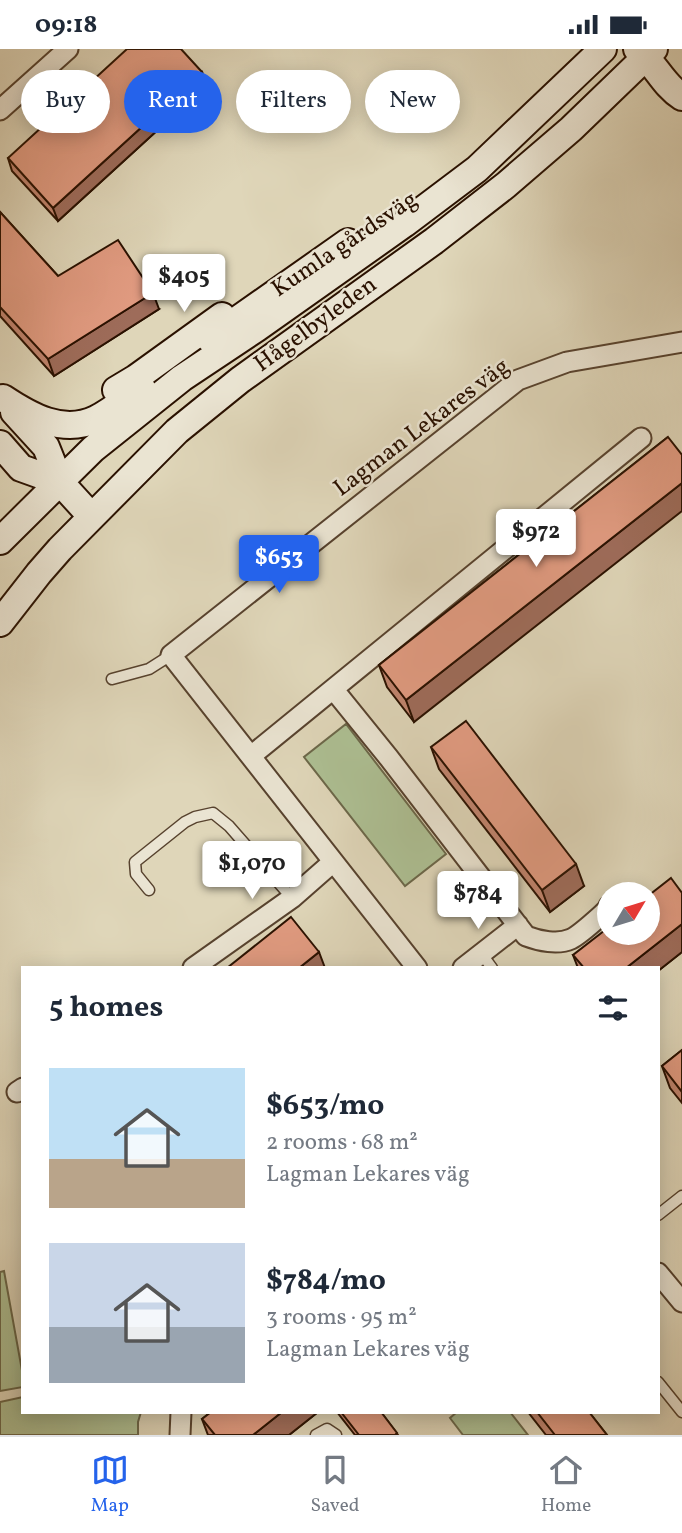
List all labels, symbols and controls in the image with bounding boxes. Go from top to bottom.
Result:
text: 09:18 [35,7,98,43]
chip: Buy [21,70,110,133]
chip: Rent [124,70,222,133]
chip: Filters [236,70,351,133]
chip: New [365,70,460,133]
street label: Kumla gårdsväg [265,184,425,306]
pin: $405 [143,254,225,314]
text: $405 [158,261,210,293]
street label: Hågelbyleden [248,269,384,381]
street label: Lagman Lekares väg [327,350,517,506]
pin: $972 [495,510,577,569]
text: $972 [512,516,560,548]
pin: $653 [238,535,320,595]
text: $653 [255,542,303,574]
pin: $1,070 [195,841,309,901]
text: $1,070 [218,848,286,880]
pin: $784 [437,871,519,931]
text: $784 [453,878,503,910]
north arrow [597,882,660,945]
map controls [597,882,660,945]
text: 5 homes [49,987,163,1029]
icon: filters [594,989,632,1027]
text: $653/mo [266,1085,384,1127]
icon: home [105,1096,189,1180]
text: 2 rooms · 68 m² [266,1127,418,1159]
text: Lagman Lekares väg [266,1159,470,1191]
text: $784/mo [266,1260,386,1302]
icon: home [105,1271,189,1355]
text: 3 rooms · 95 m² [266,1302,417,1334]
text: Lagman Lekares väg [266,1334,470,1366]
tab: Map [91,1451,129,1519]
tab: Saved [310,1451,359,1519]
tab: Home [541,1451,591,1519]

